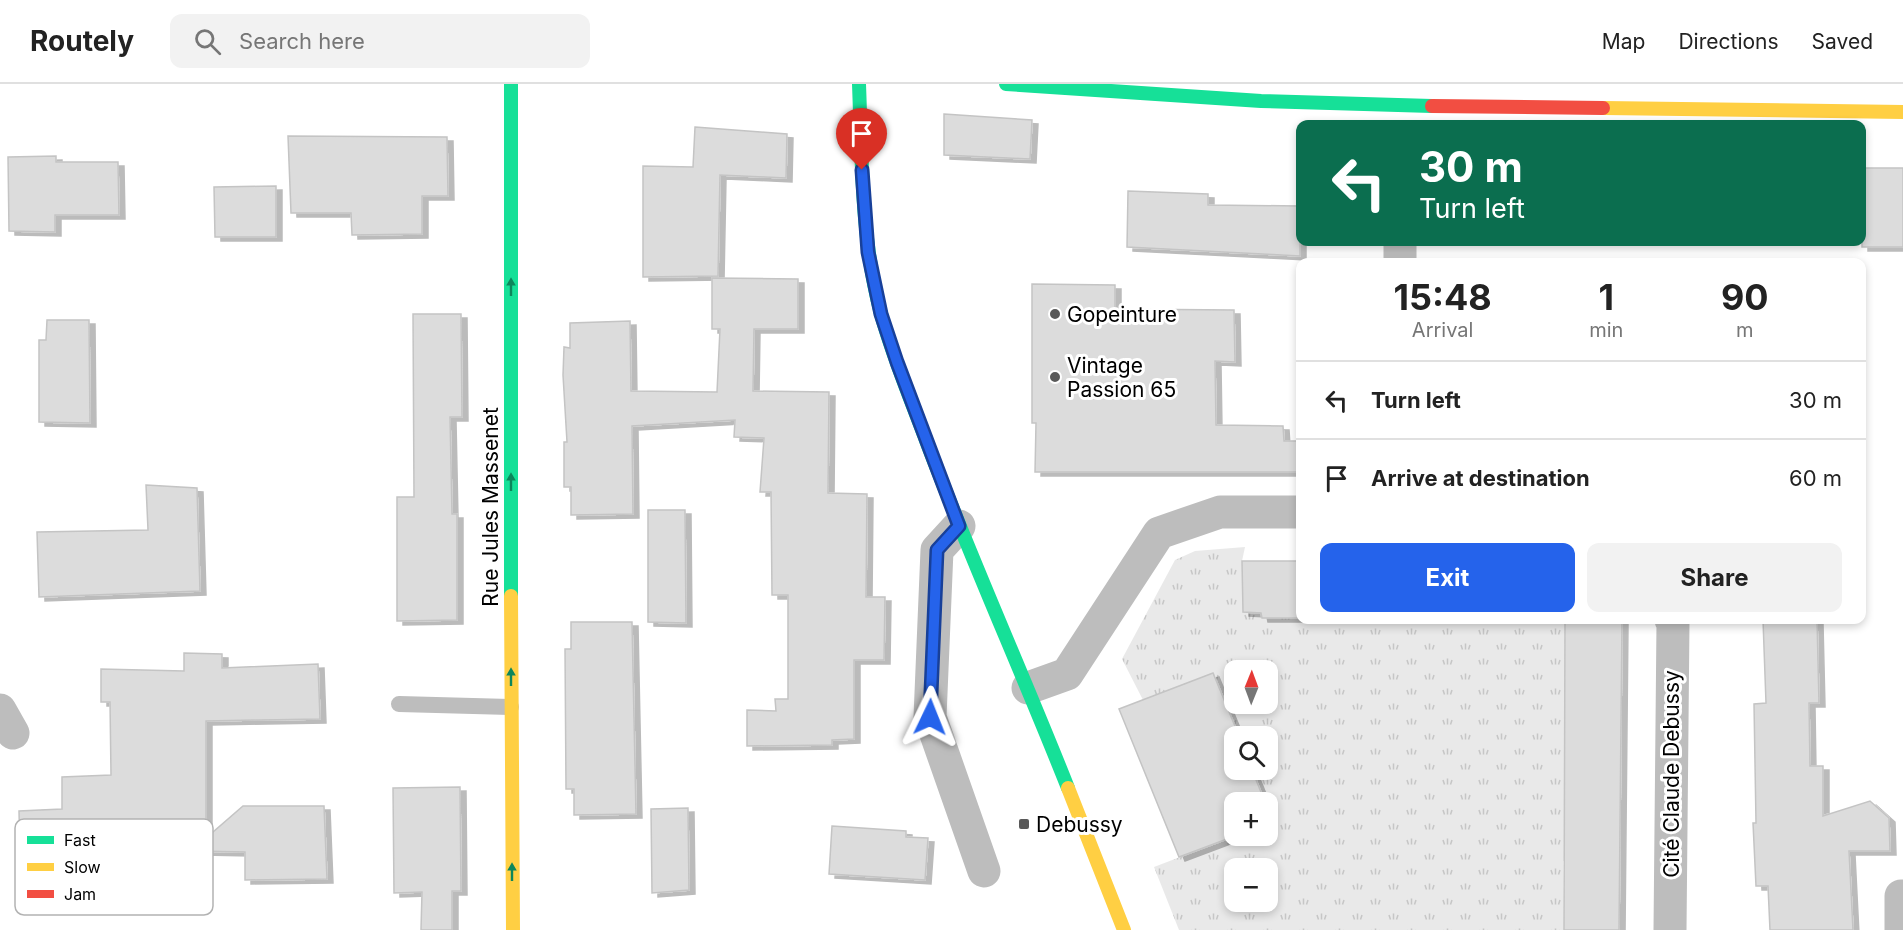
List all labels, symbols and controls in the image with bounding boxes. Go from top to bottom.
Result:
search box [170,14,590,68]
text: Routely [30,24,134,58]
icon: search [191,25,224,58]
text: Search here [239,28,365,54]
text: Map [1602,29,1645,54]
text: Directions [1678,29,1779,54]
text: Saved [1812,29,1873,54]
pin [836,108,887,170]
icon: arrive [845,117,878,150]
text: 30 m [1419,141,1523,192]
icon: left [1320,144,1398,222]
text: Turn left [1419,192,1525,225]
text: 15:48 [1393,275,1492,319]
text: 1 [1599,275,1614,319]
text: 90 [1721,275,1769,319]
one-way arrow [506,277,516,296]
place label: Gopeinture [1067,302,1177,327]
marker: Gopeinture [1048,307,1062,321]
text: Arrival [1412,318,1473,342]
text: min [1589,318,1623,342]
text: m [1736,318,1753,342]
place label: Vintage Passion 65 [1067,353,1176,402]
marker: Vintage Passion 65 [1048,370,1062,384]
icon: left [1320,384,1353,417]
text: Turn left [1371,387,1461,413]
text: 30 m [1789,387,1842,413]
street label: Rue Jules Massenet [478,407,503,607]
icon: arrive [1320,462,1353,495]
text: Arrive at destination [1371,465,1590,491]
text: 60 m [1789,465,1842,491]
one-way arrow [506,472,516,491]
button: Exit [1320,543,1575,612]
button: Share [1587,543,1842,612]
north arrow [1224,660,1278,714]
map controls [1224,660,1278,912]
one-way arrow [506,667,516,686]
street label: Cité Claude Debussy [1659,670,1684,878]
position arrow [898,685,962,749]
button: search [1224,726,1278,780]
button: + [1224,792,1278,846]
place label: Debussy [1036,812,1123,837]
marker: Debussy [1017,817,1031,831]
legend [15,819,213,915]
text: Fast [64,830,96,850]
text: Slow [64,857,101,877]
button: − [1224,858,1278,912]
one-way arrow [507,862,517,881]
text: Jam [64,884,96,904]

